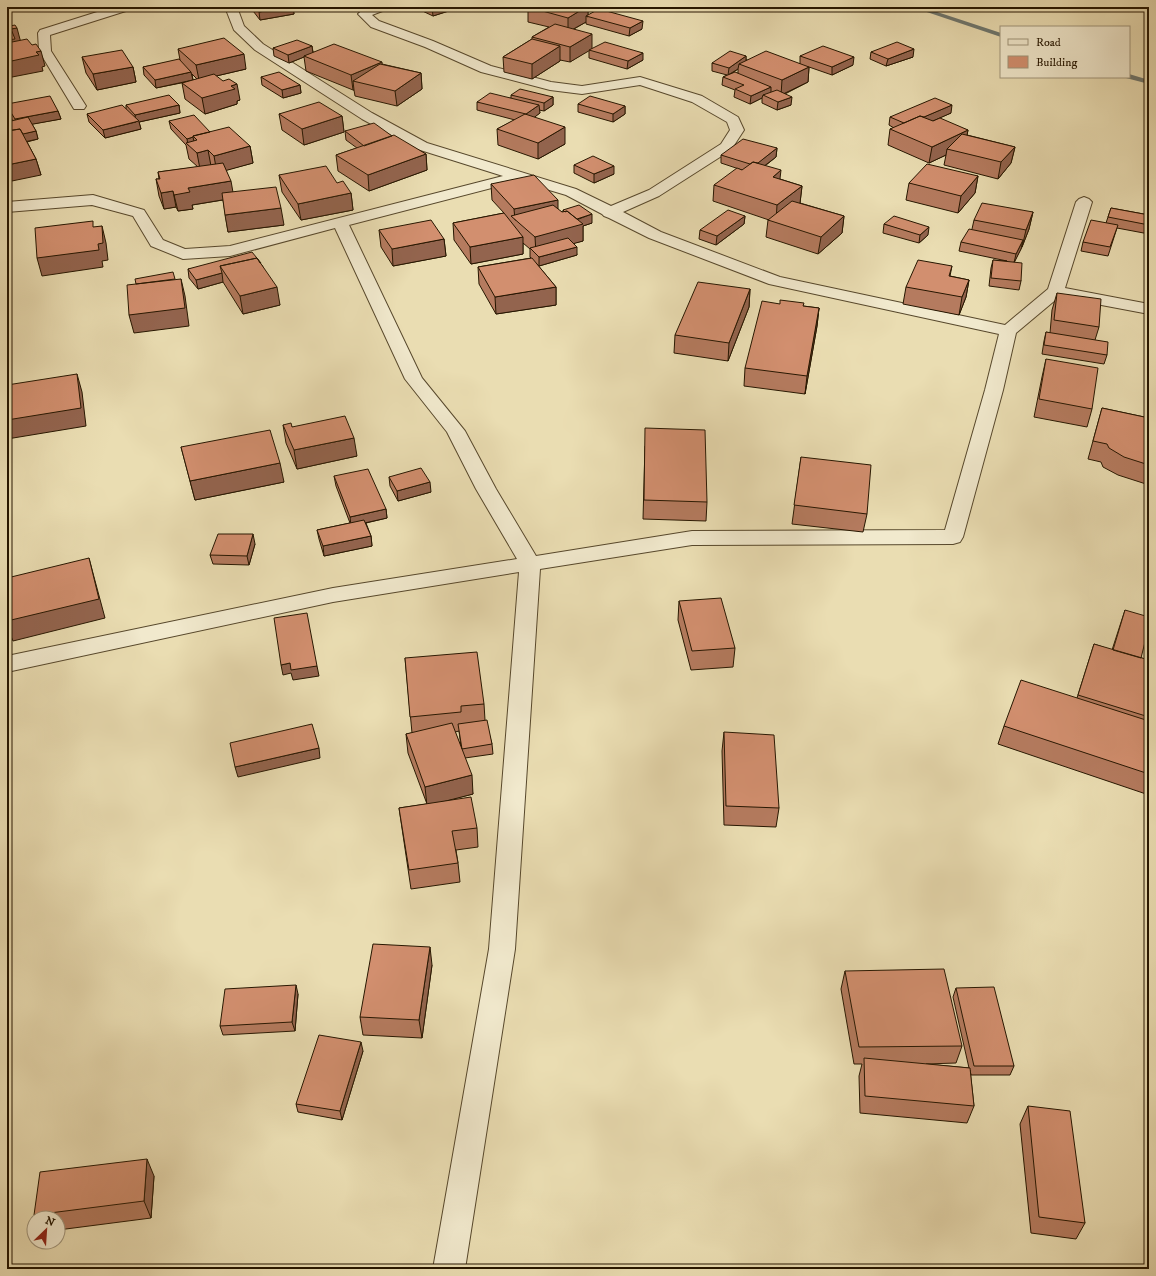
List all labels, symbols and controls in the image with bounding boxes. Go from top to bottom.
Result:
legend [1000,26,1130,78]
text: Road [1036,35,1061,50]
text: Building [1036,55,1077,70]
north arrow [26,1210,66,1250]
text: N [43,1214,57,1230]

